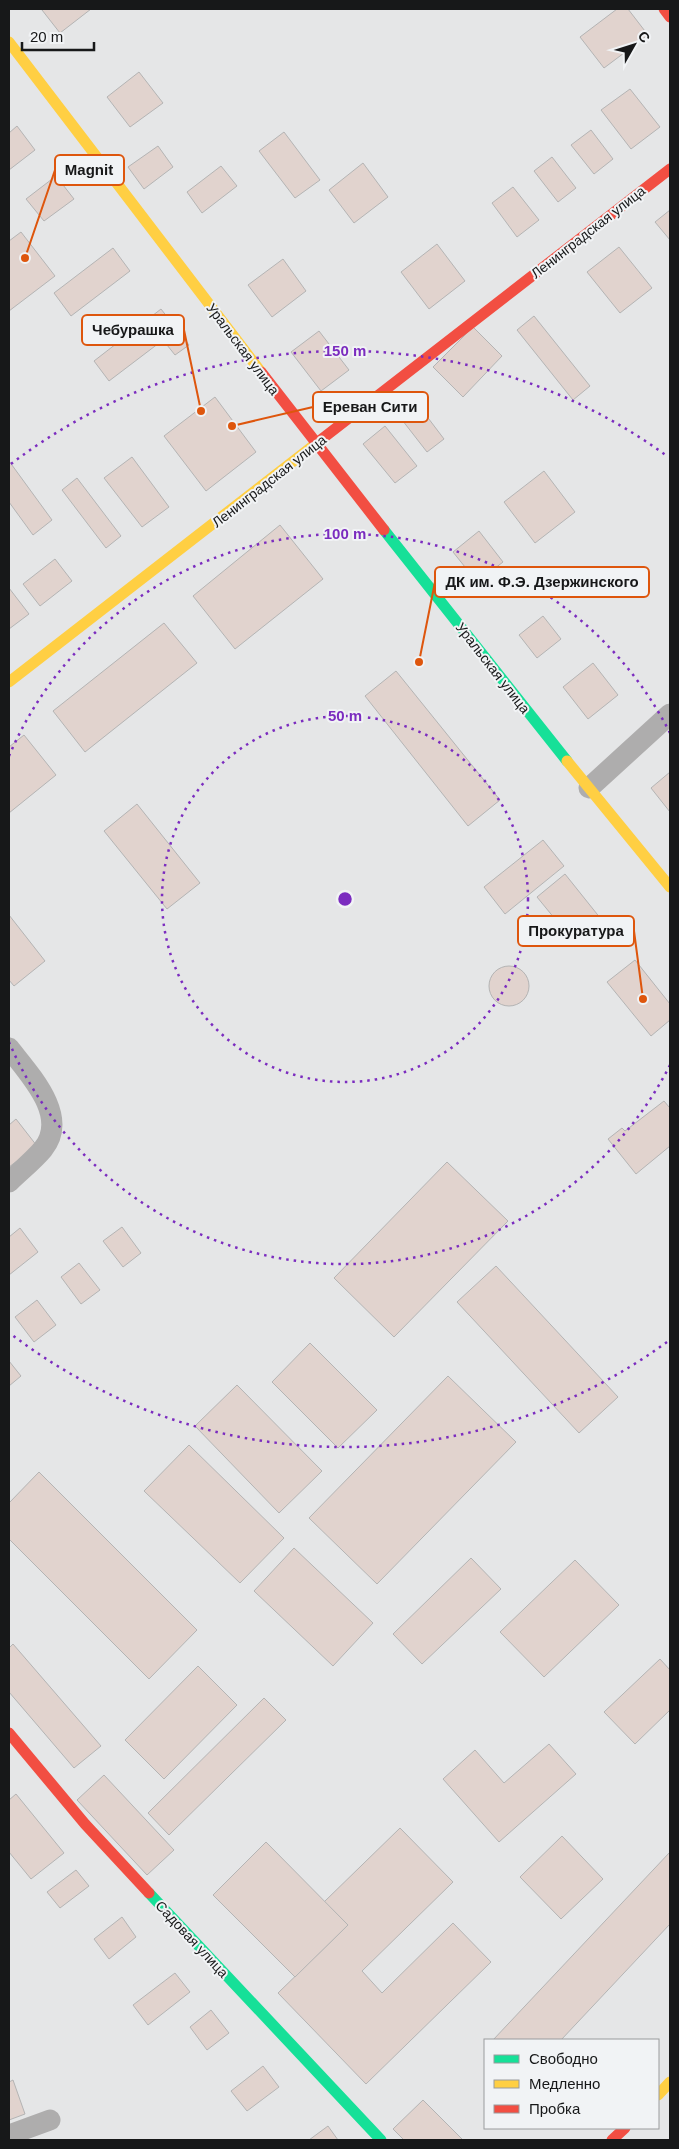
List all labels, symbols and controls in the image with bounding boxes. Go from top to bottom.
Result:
scale bar [22,20,95,52]
north arrow [609,20,659,70]
text: 20 m [30,28,63,45]
text: С [635,28,654,46]
callout: Magnit [55,155,124,185]
text: Magnit [65,161,113,178]
street label: Ленинградская улица [528,182,648,281]
street label: Уральская улица [203,300,283,398]
callout: Чебурашка [82,315,184,345]
text: Чебурашка [92,321,175,338]
text: 150 m [324,342,366,359]
callout: Ереван Сити [313,392,428,422]
text: Ереван Сити [323,398,417,415]
street label: Ленинградская улица [209,431,329,530]
text: 100 m [324,525,366,542]
callout: ДК им. Ф.Э. Дзержинского [435,567,649,597]
text: ДК им. Ф.Э. Дзержинского [445,573,639,590]
street label: Уральская улица [453,620,533,717]
text: 50 m [328,707,362,724]
centre of rings [336,890,354,908]
callout: Прокуратура [518,916,634,946]
text: Прокуратура [528,922,624,939]
street label: Садовая улица [152,1897,232,1981]
legend [484,2039,659,2129]
text: Свободно [529,2050,598,2067]
text: Медленно [529,2075,600,2092]
text: Пробка [529,2100,581,2117]

